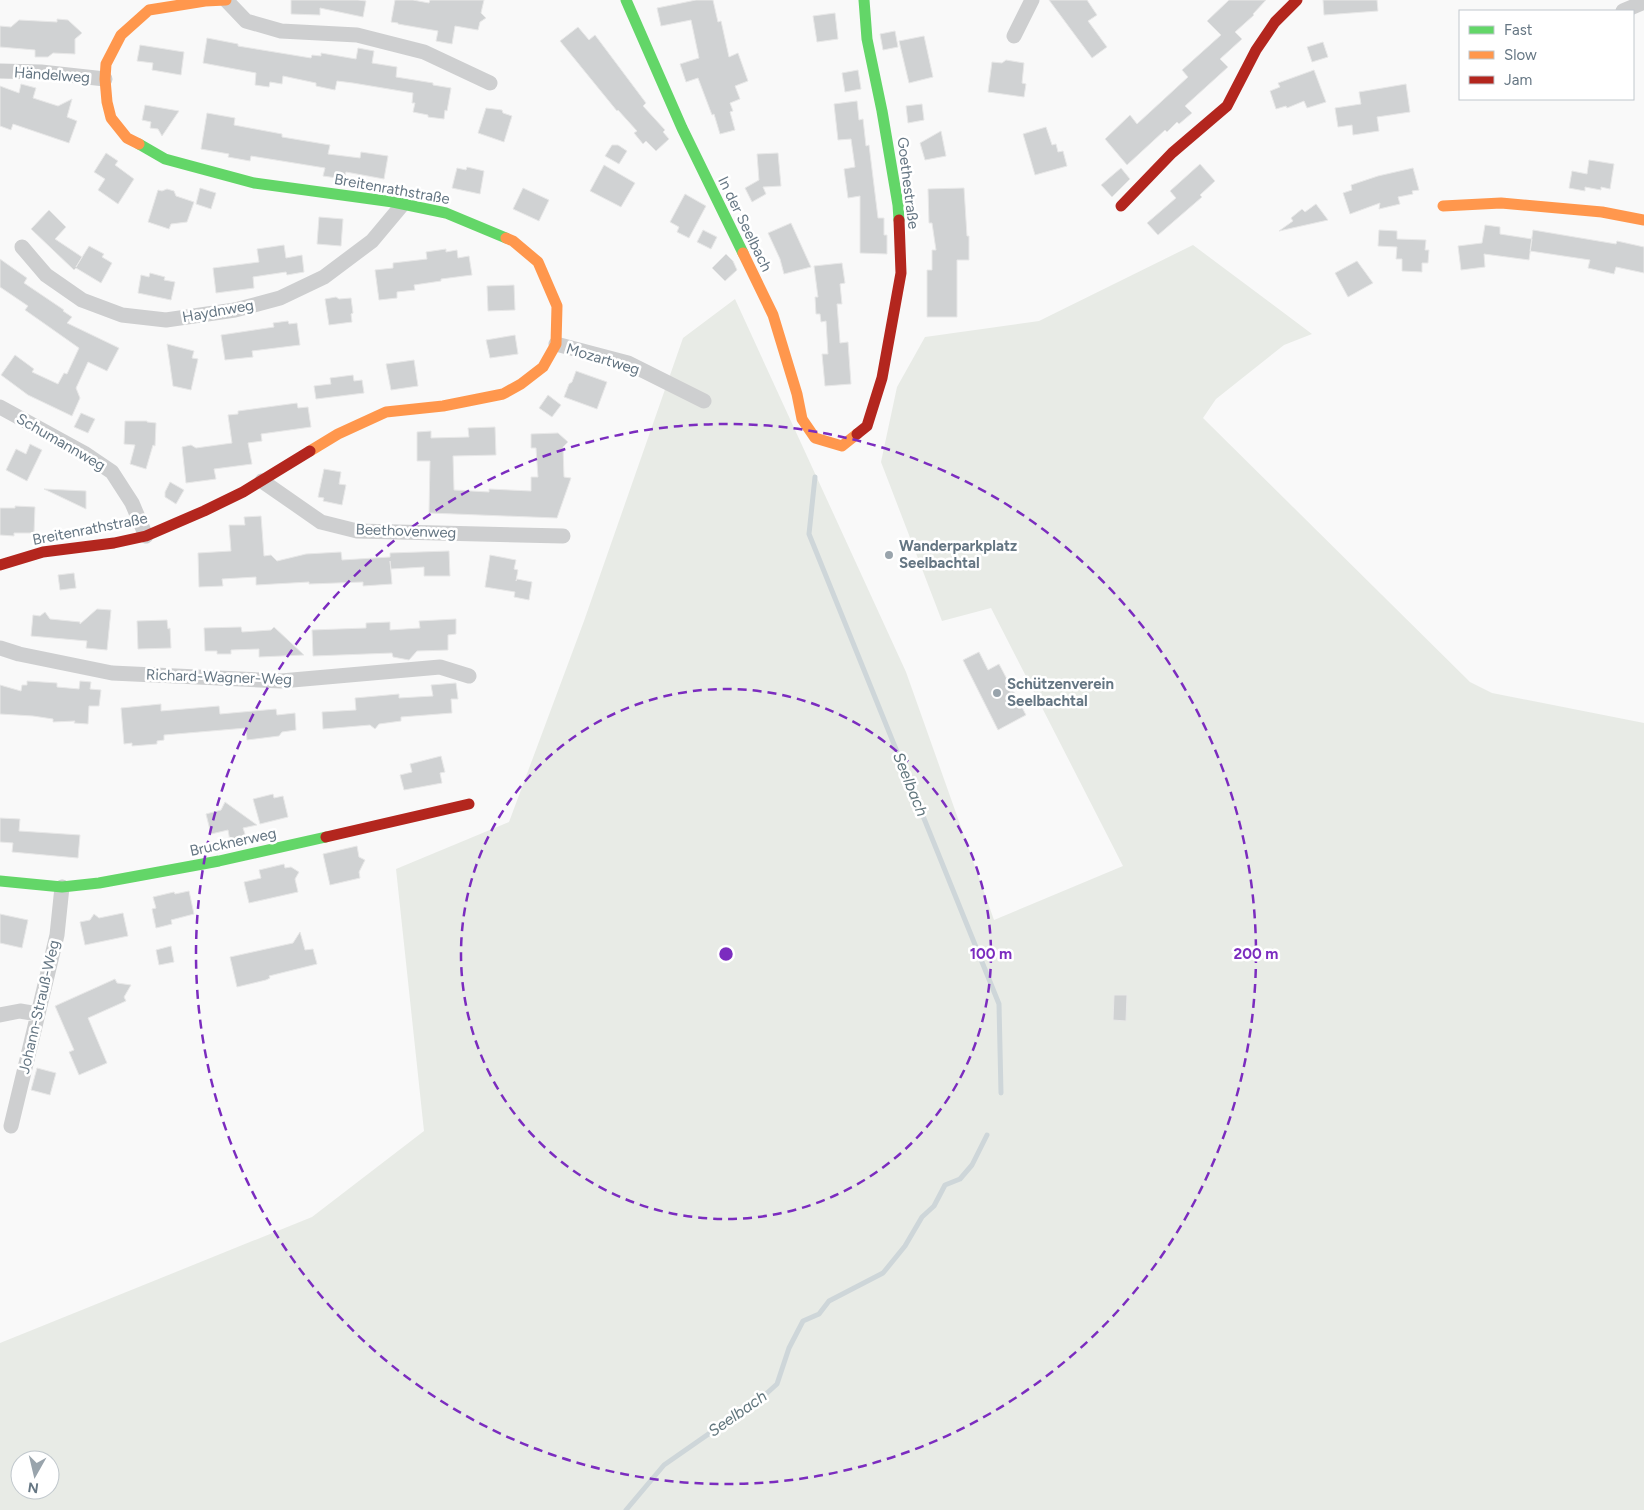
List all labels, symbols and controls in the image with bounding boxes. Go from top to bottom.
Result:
legend [1459,10,1634,100]
text: Fast [1504,21,1533,39]
text: Slow [1504,46,1537,64]
street label: Händelweg [13,63,91,87]
text: Jam [1504,71,1532,89]
street label: Goethestraße [893,136,923,230]
street label: Breitenrathstraße [333,170,451,208]
street label: In der Seelbach [714,173,776,275]
street label: Haydnweg [181,296,255,326]
street label: Mozartweg [564,339,642,379]
street label: Schumannweg [13,409,109,475]
street label: Breitenrathstraße [31,509,149,549]
street label: Beethovenweg [355,520,457,542]
place label: Wanderparkplatz Seelbachtal [899,537,1017,572]
marker: Wanderparkplatz Seelbachtal [883,549,895,561]
street label: Richard-Wagner-Weg [146,665,292,689]
place label: Schützenverein Seelbachtal [1007,675,1114,710]
marker: Schützenverein Seelbachtal [991,687,1003,699]
water label: Seelbach [889,749,932,819]
street label: Brucknerweg [188,824,278,860]
street label: Johann-Strauß-Weg [15,938,63,1076]
centre of rings [717,945,735,963]
text: 100 m [970,945,1012,963]
text: 200 m [1234,945,1278,963]
water label: Seelbach [704,1386,770,1440]
north arrow [10,1450,60,1500]
text: N [27,1478,40,1497]

